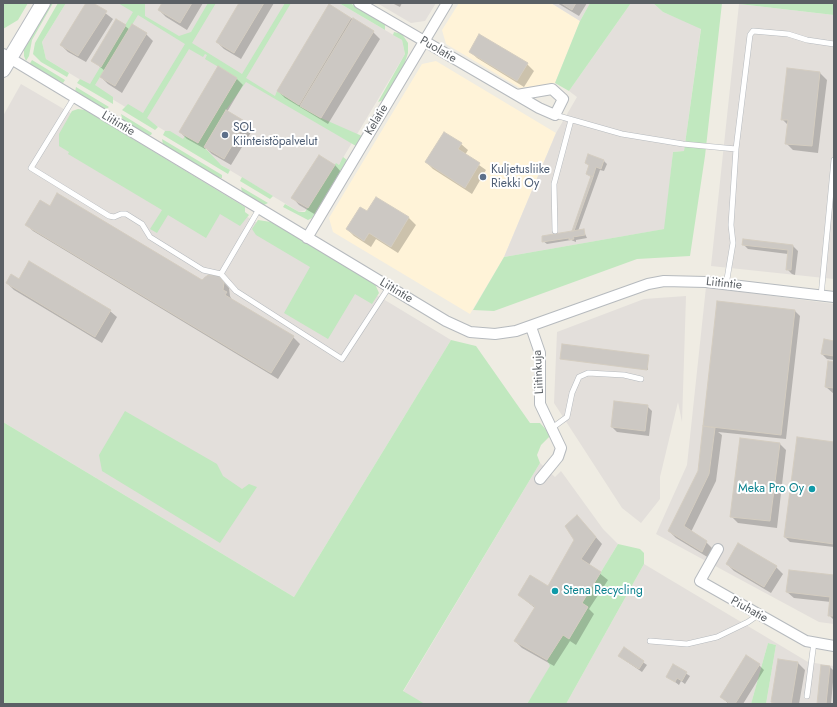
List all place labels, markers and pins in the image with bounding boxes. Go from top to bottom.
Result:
place label: SOL Kiinteistöpalvelut [233,121,317,149]
marker: SOL Kiinteistöpalvelut [220,130,230,140]
place label: Kuljetusliike Riekki Oy [491,163,550,191]
marker: Kuljetusliike Riekki Oy [478,172,488,182]
place label: Meka Pro Oy [738,482,804,496]
marker: Meka Pro Oy [807,484,817,494]
place label: Stena Recycling [563,584,643,598]
marker: Stena Recycling [550,586,560,596]

